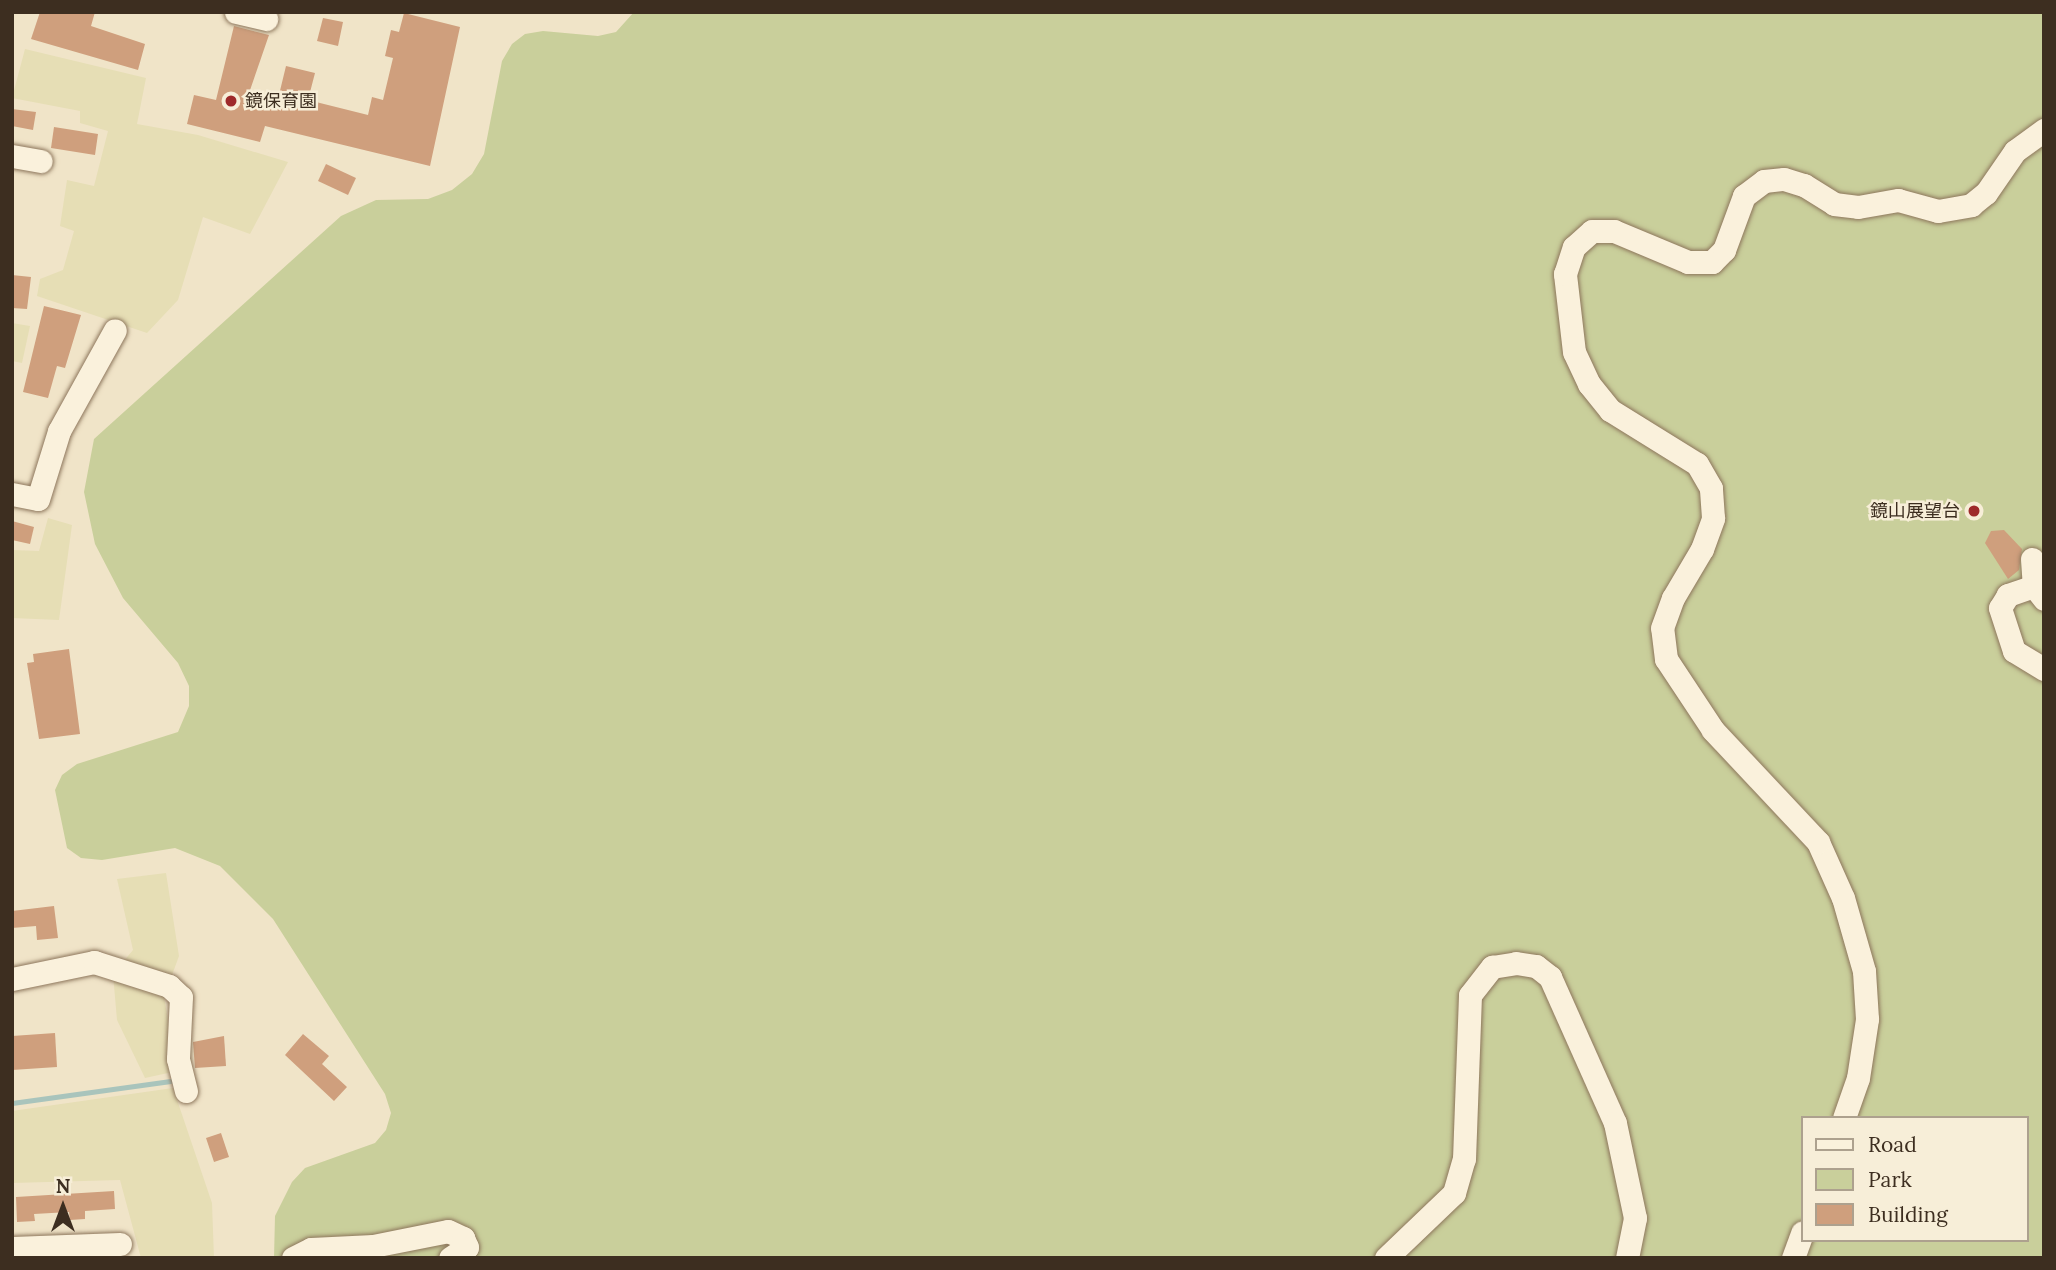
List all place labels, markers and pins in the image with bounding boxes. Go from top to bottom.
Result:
place label: 鏡保育園 [245,90,317,112]
marker: 鏡保育園 [223,93,239,109]
place label: 鏡山展望台 [1870,500,1960,522]
marker: 鏡山展望台 [1966,503,1982,519]

